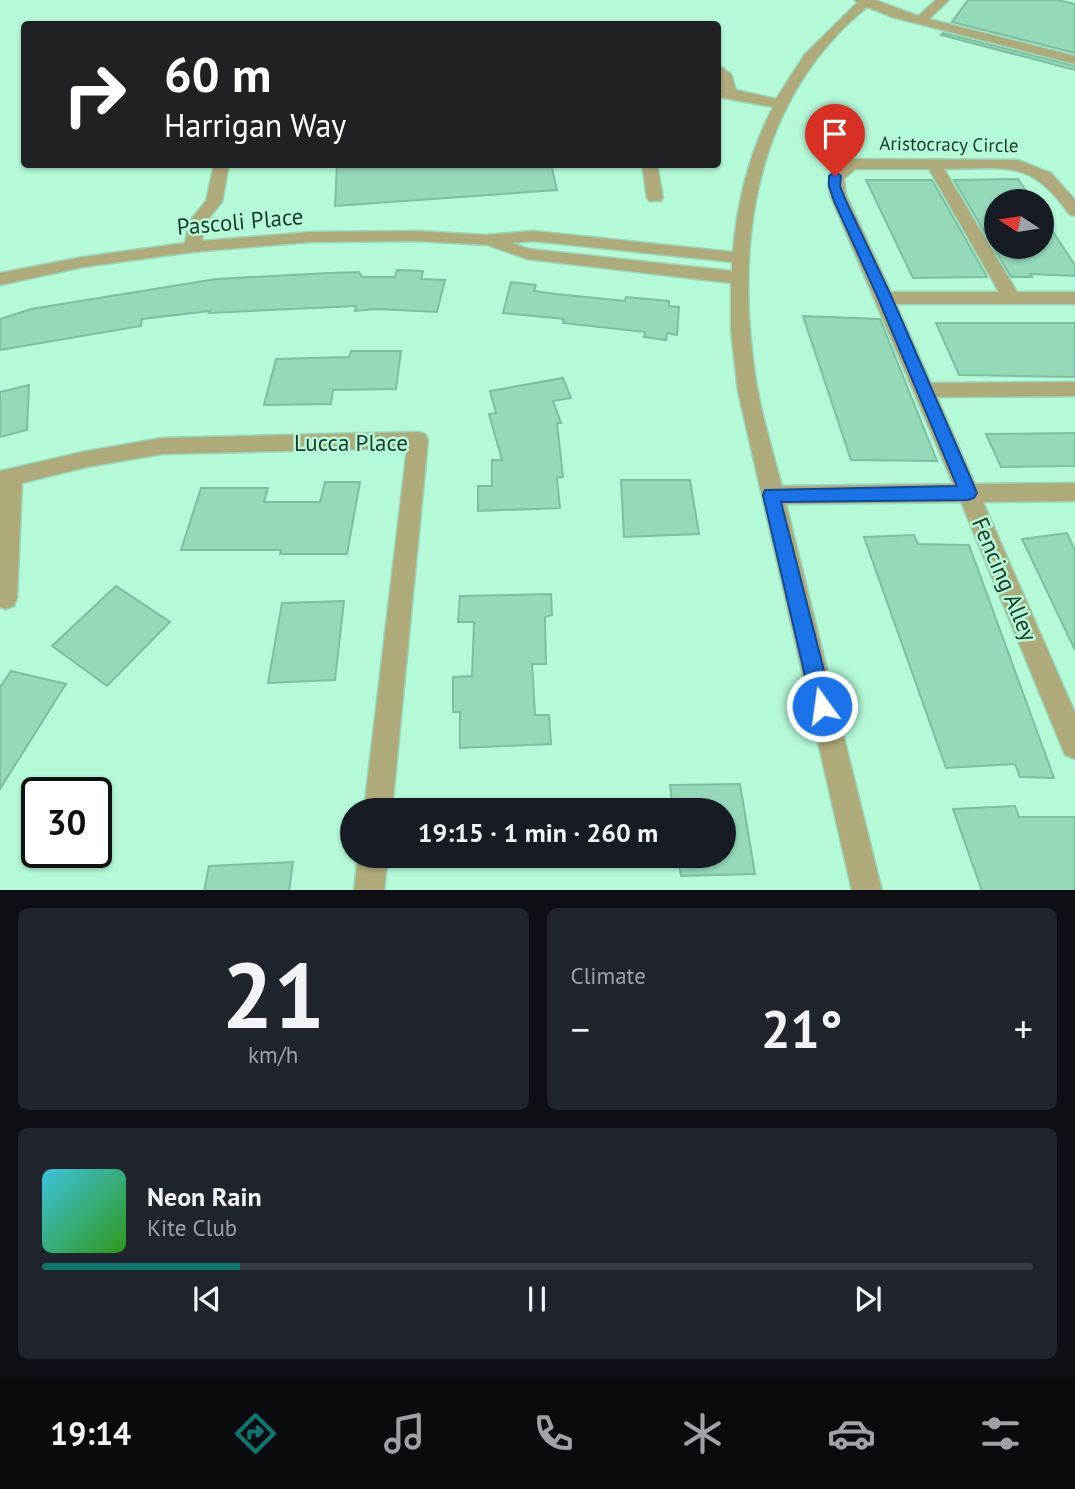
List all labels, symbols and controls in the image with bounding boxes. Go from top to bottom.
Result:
text: 60 m [164,42,271,106]
icon: right [49,49,140,140]
text: Harrigan Way [164,104,346,146]
pin [805,104,865,176]
icon: arrive [816,115,854,153]
street label: Aristocracy Circle [879,131,1019,157]
north arrow [984,189,1054,259]
map controls [984,189,1054,259]
street label: Pascoli Place [176,201,304,241]
street label: Lucca Place [294,428,408,457]
street label: Fencing Alley [966,513,1044,646]
position arrow [785,669,859,743]
speed limit sign: 30 [21,777,112,868]
text: 19:15 · 1 min · 260 m [418,816,658,849]
text: 21 [222,935,325,1053]
text: Climate [571,961,646,990]
text: 21° [761,995,843,1062]
text: − [571,1004,590,1053]
text: + [1014,1004,1033,1053]
text: km/h [248,1040,298,1069]
text: Neon Rain [147,1180,262,1213]
text: Kite Club [147,1213,237,1242]
icon: previous [188,1280,226,1318]
icon: pause [518,1280,556,1318]
icon: next [849,1280,887,1318]
icon: directions [231,1409,280,1458]
icon: music [380,1409,429,1458]
icon: phone [529,1409,578,1458]
icon: climate [678,1409,727,1458]
icon: car [827,1409,876,1458]
icon: filters [976,1409,1025,1458]
text: 19:14 [50,1412,131,1454]

